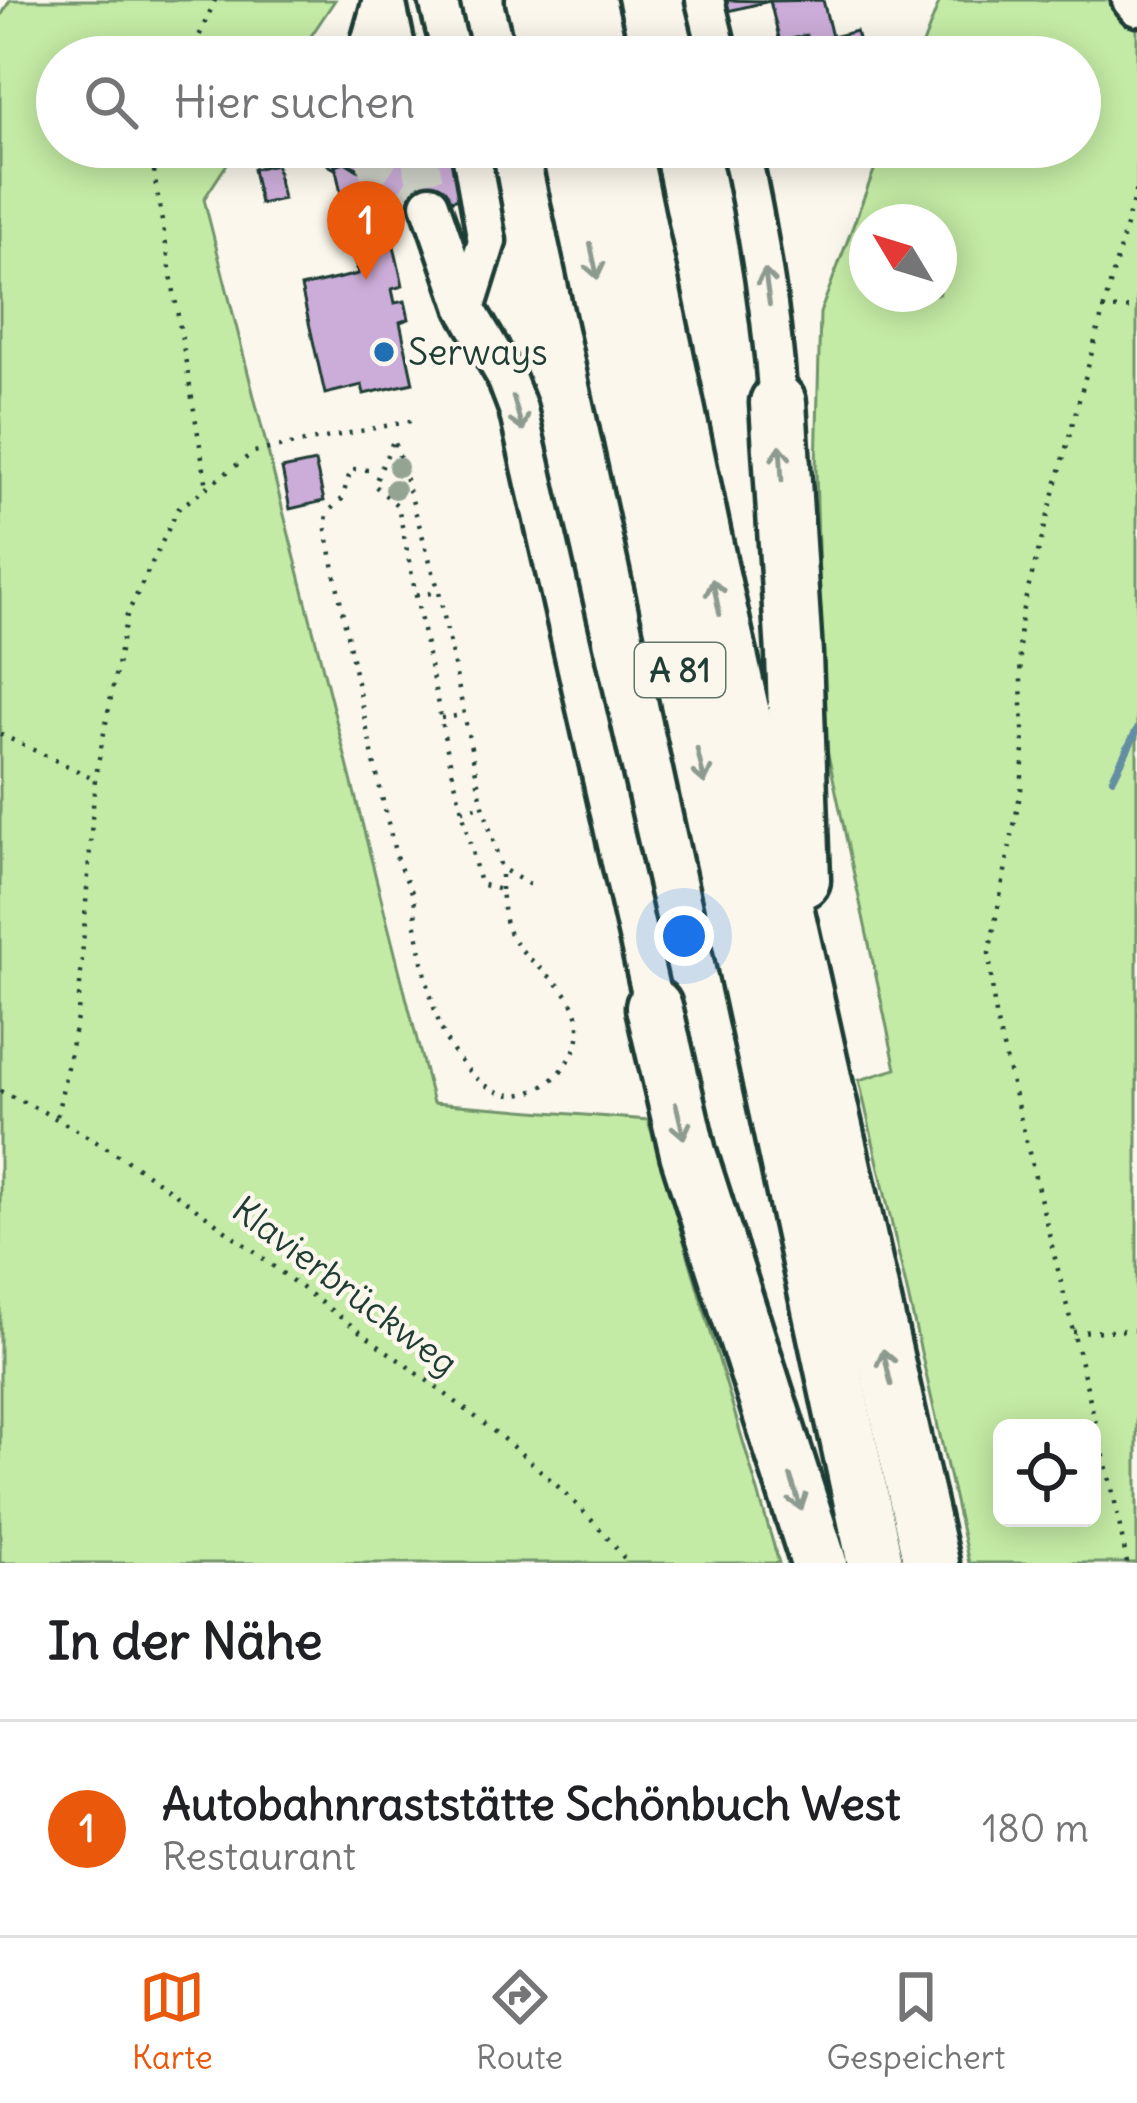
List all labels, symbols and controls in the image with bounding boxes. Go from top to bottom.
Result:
search box [36,36,1101,168]
icon: search [78,69,144,135]
text: Hier suchen [174,74,415,130]
pin: 1 [327,181,405,280]
north arrow [849,204,957,312]
one-way arrow [584,241,606,280]
one-way arrow [755,268,778,307]
place label: Serways [408,330,548,375]
marker: Serways [371,339,397,365]
one-way arrow [508,395,530,433]
one-way arrow [770,444,793,483]
one-way arrow [704,579,726,617]
road number: A 81 [635,643,725,697]
one-way arrow [691,746,714,784]
your location [654,906,714,966]
one-way arrow [670,1101,693,1139]
street label: Klavierbrückweg [223,1187,467,1385]
one-way arrow [875,1348,898,1386]
map controls [993,1419,1101,1527]
button: locate [993,1419,1101,1527]
one-way arrow [786,1473,808,1511]
text: In der Nähe [48,1609,323,1673]
text: Autobahnraststätte Schönbuch West [162,1776,900,1832]
text: 1 [79,1804,95,1853]
text: 180 m [982,1804,1089,1853]
text: Restaurant [162,1832,356,1881]
tab: Karte [132,1964,213,2078]
tab: Route [476,1964,563,2078]
tab: Gespeichert [826,1964,1005,2078]

